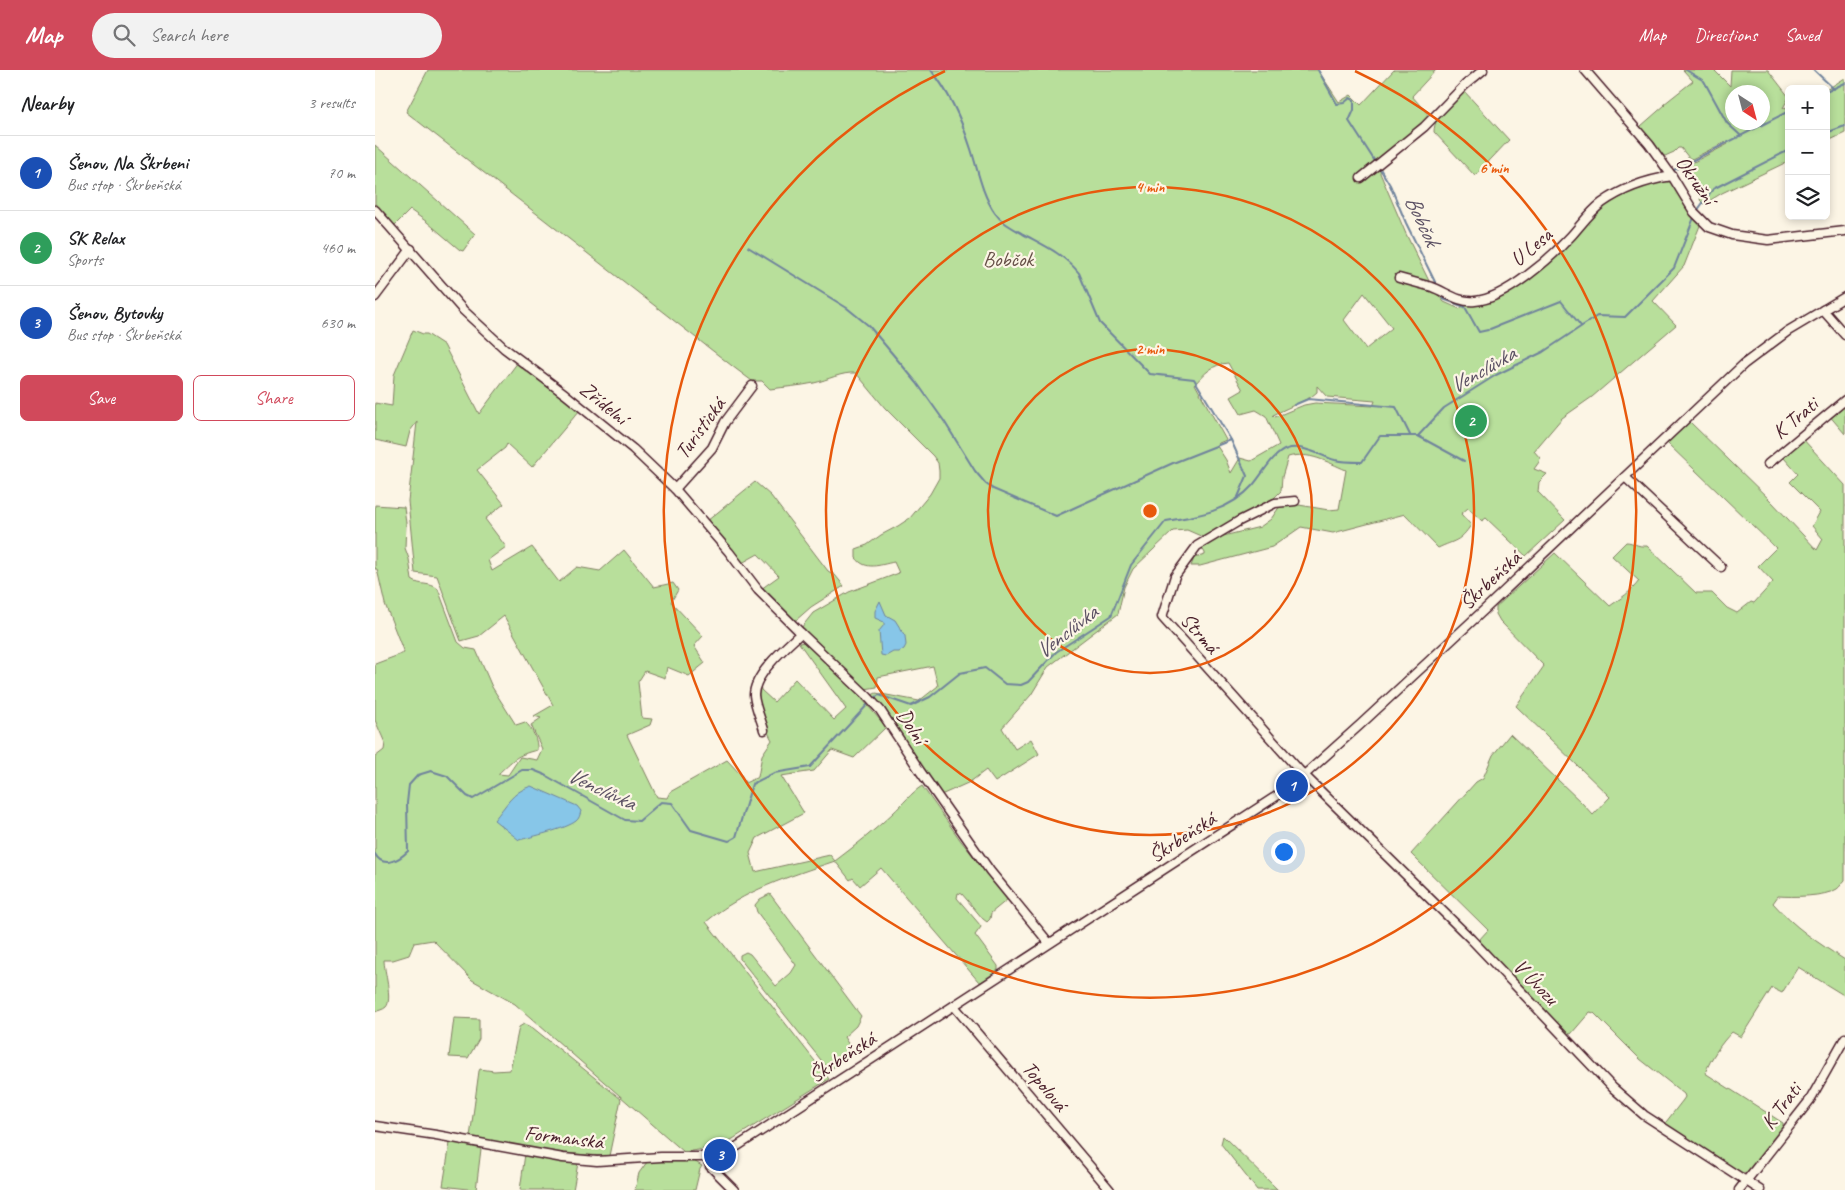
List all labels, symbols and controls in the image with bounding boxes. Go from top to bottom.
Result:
search box [92,13,442,58]
text: Map [25,20,62,50]
icon: search [110,21,138,49]
text: Search here [150,23,228,47]
text: Map [1639,24,1666,46]
text: Directions [1694,24,1757,46]
text: Saved [1785,24,1820,46]
north arrow [1725,85,1770,130]
map controls [1785,85,1830,220]
button: + [1785,85,1830,130]
text: Nearby [20,90,73,116]
text: 3 results [308,93,355,113]
button: − [1785,130,1830,175]
text: Šenov, Na Škrbeni [67,151,188,175]
street label: Okružní [1670,151,1724,213]
text: 6 min [1479,159,1510,178]
text: 1 [32,163,40,183]
text: 70 m [328,163,355,183]
text: Bus stop · Škrbeňská [67,175,181,195]
button: layers [1785,175,1830,220]
text: 4 min [1136,178,1165,197]
water label: Bobčok [1398,191,1448,254]
street label: U Lesa [1505,221,1558,272]
text: SK Relax [67,226,124,250]
text: 2 [32,238,40,258]
text: 460 m [321,238,355,258]
park label: Bobčok [983,246,1035,272]
text: Sports [67,250,103,270]
text: Šenov, Bytovky [67,301,162,325]
text: 3 [32,313,40,333]
text: 630 m [321,313,355,333]
text: Bus stop · Škrbeňská [67,325,181,345]
water label: Venclůvka [1444,339,1523,400]
text: 2 min [1136,340,1165,359]
button: Save [20,375,183,421]
button: Share [193,375,355,421]
street label: Zřídelní [575,376,637,433]
street label: K Trati [1767,389,1825,445]
street label: Turistická [669,391,732,464]
pin: 2 [1455,402,1487,440]
centre of rings [1141,502,1159,520]
street label: Škrbeňská [1454,544,1528,615]
water label: Venclůvka [1030,597,1105,665]
street label: Strmá [1175,607,1226,660]
street label: Dolní [891,704,935,752]
water label: Venclůvka [563,761,642,818]
pin: 1 [1276,767,1308,805]
street label: Škrbeňská [1144,805,1222,868]
your location [1271,839,1297,865]
street label: V Úvozu [1508,953,1565,1011]
street label: Škrbeňská [804,1025,882,1088]
street label: Topolová [1017,1056,1075,1118]
street label: K Trati [1755,1075,1809,1134]
street label: Formanská [523,1119,606,1155]
pin: 3 [704,1136,736,1174]

